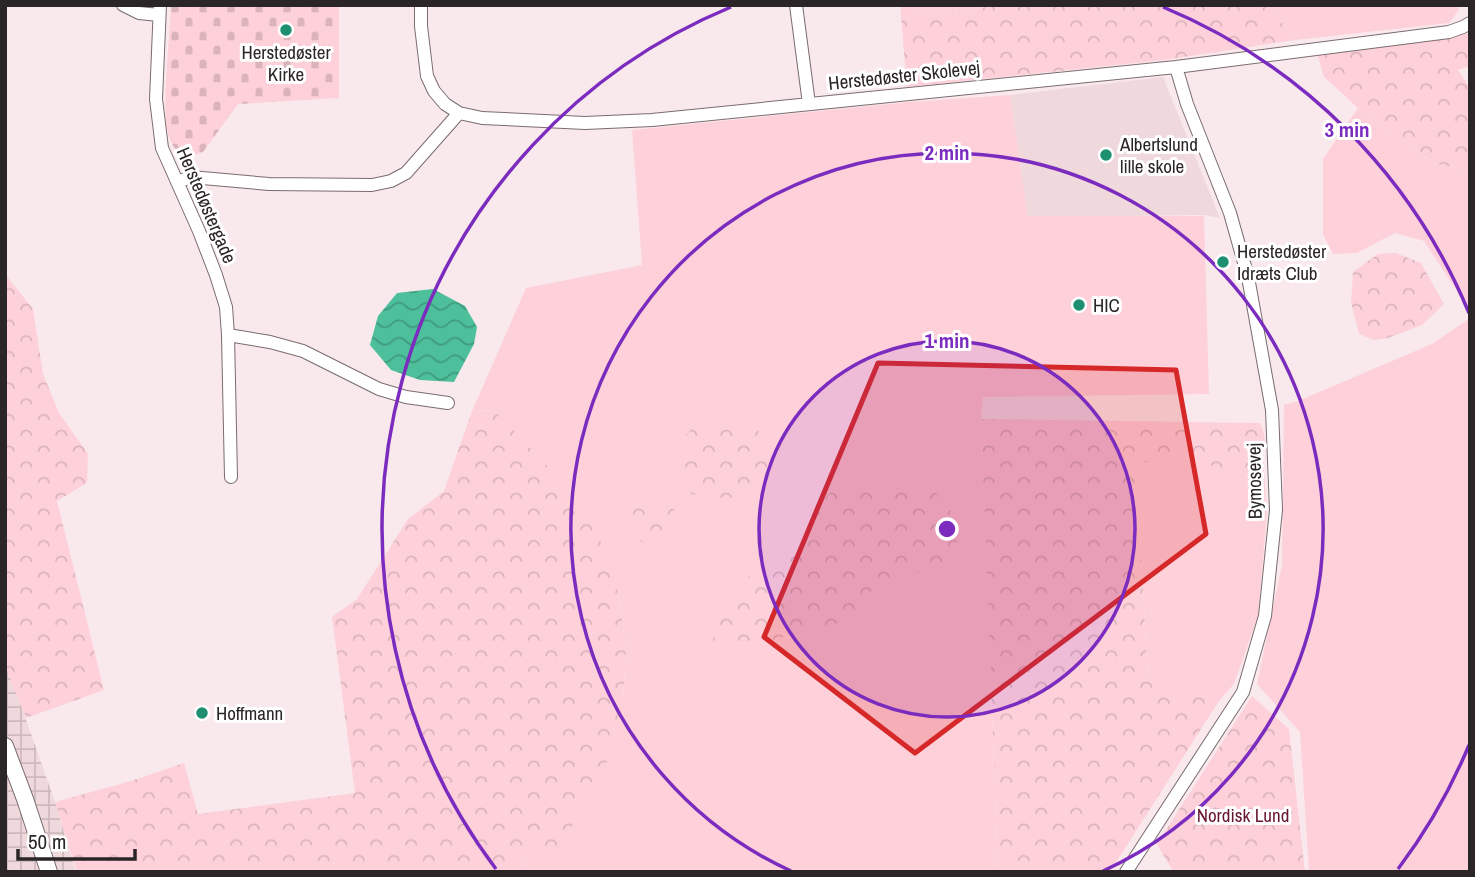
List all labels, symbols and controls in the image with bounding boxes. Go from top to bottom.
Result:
marker: Herstedøster Kirke [278,22,294,38]
place label: Herstedøster Kirke [241,39,331,87]
street label: Herstedøster Skolevej [827,54,981,96]
text: 3 min [1325,115,1369,144]
place label: Albertslund lille skole [1119,131,1198,179]
text: 2 min [925,138,969,167]
street label: Herstedøstergade [171,143,243,267]
marker: Albertslund lille skole [1098,147,1114,163]
place label: Herstedøster Idræts Club [1237,238,1327,286]
marker: Herstedøster Idræts Club [1215,254,1231,270]
place label: HIC [1093,292,1120,318]
marker: HIC [1071,297,1087,313]
text: 1 min [925,326,969,355]
street label: Bymosevej [1240,443,1268,519]
centre of rings [935,517,959,541]
place label: Hoffmann [216,700,283,726]
marker: Hoffmann [194,705,210,721]
park label: Nordisk Lund [1197,802,1289,828]
scale bar [18,818,135,862]
text: 50 m [28,827,66,856]

